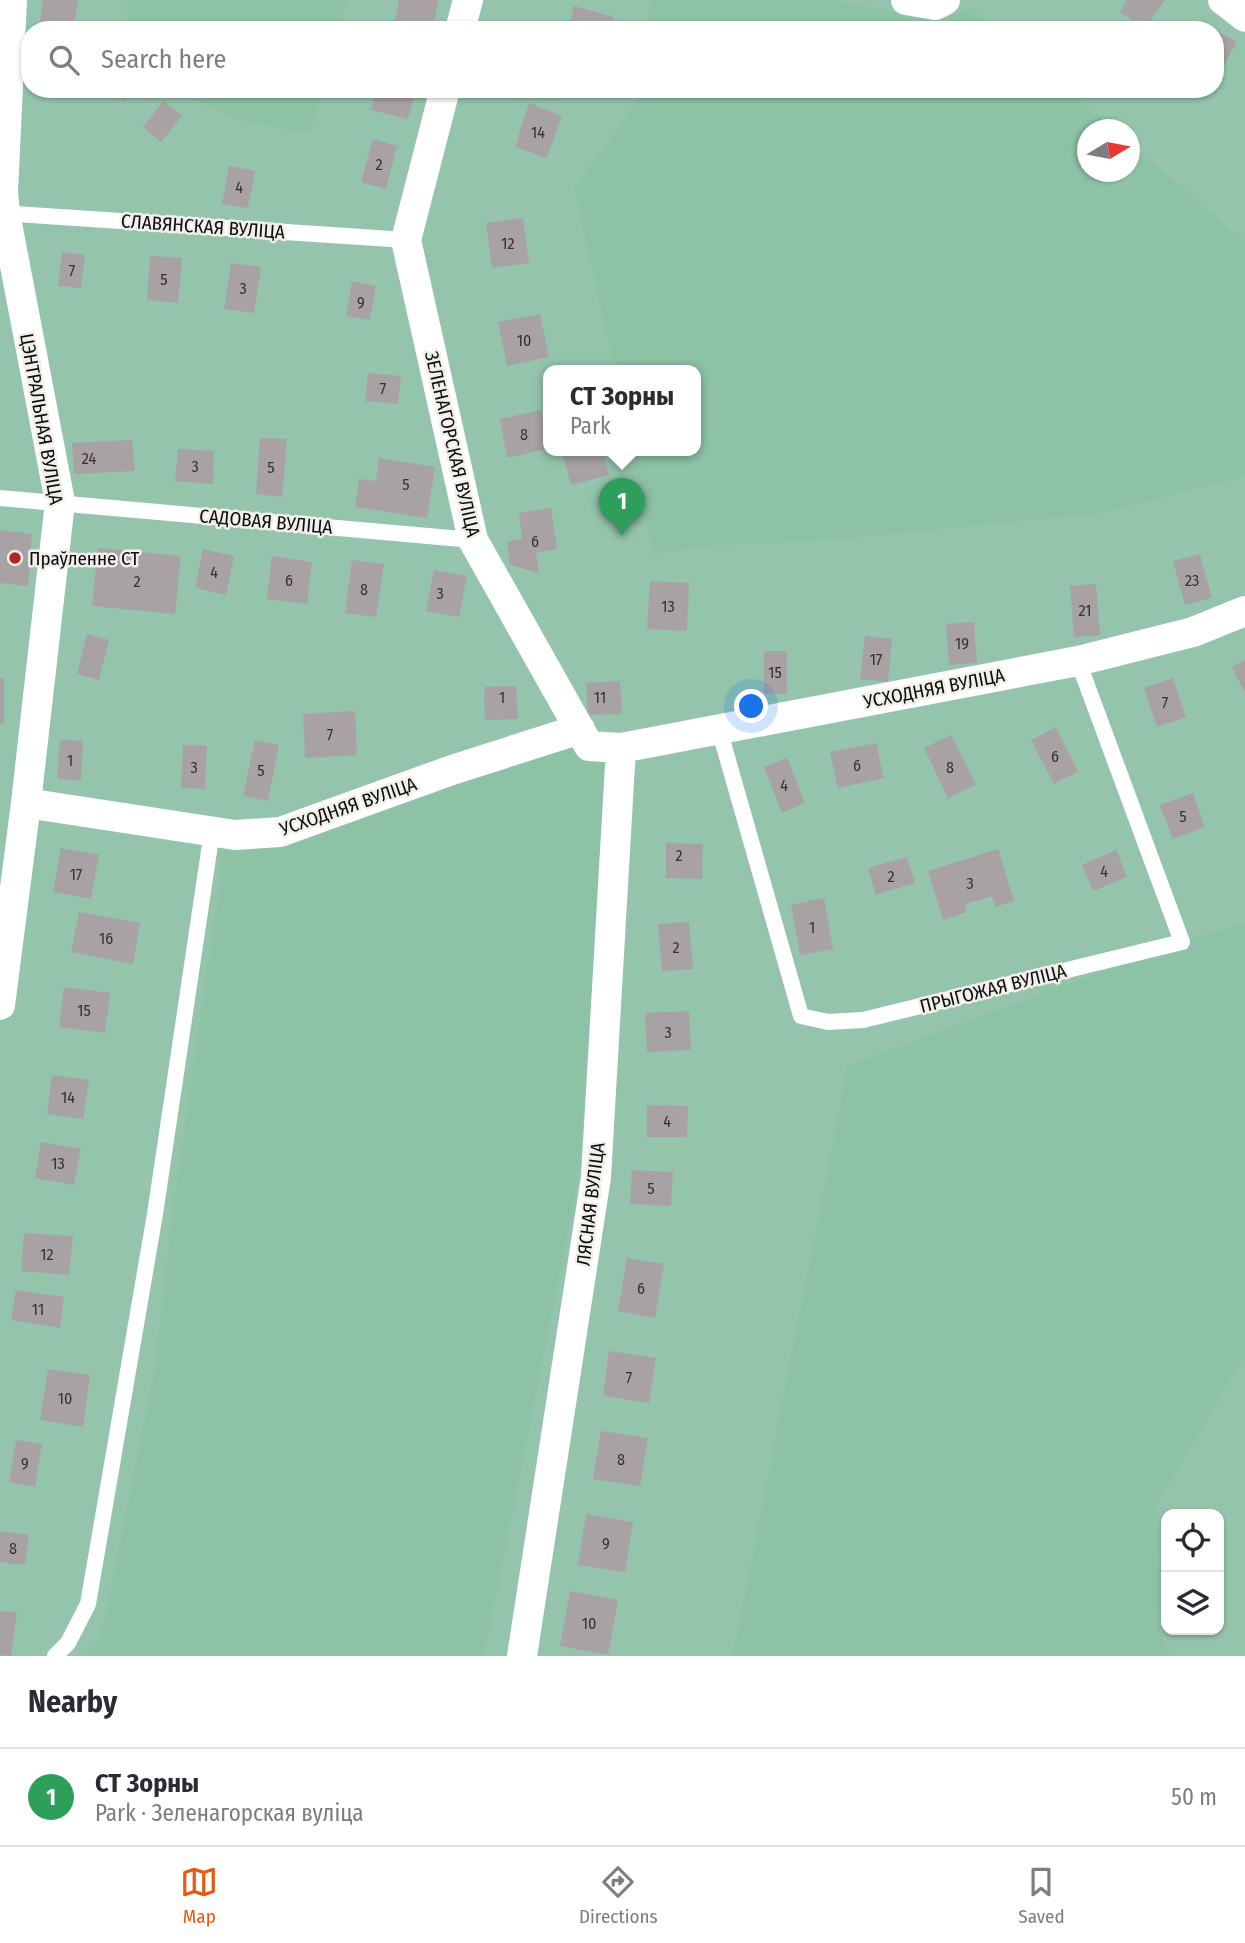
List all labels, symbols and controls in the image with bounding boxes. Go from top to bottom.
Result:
search box [21,21,1224,98]
icon: search [45,41,83,79]
text: Search here [101,44,226,75]
north arrow [1077,119,1140,182]
house number: 14 [531,123,545,142]
house number: 2 [375,155,383,174]
house number: 4 [235,178,243,197]
street label: СЛАВЯНСКАЯ ВУЛІЦА [120,209,286,244]
house number: 12 [501,234,515,253]
house number: 7 [69,261,76,280]
house number: 5 [160,270,168,289]
house number: 3 [239,279,247,298]
house number: 9 [357,293,365,312]
house number: 10 [517,331,531,350]
street label: ЦЭНТРАЛЬНАЯ ВУЛІЦА [15,332,68,507]
street label: ЗЕЛЕНАГОРСКАЯ ВУЛІЦА [420,349,485,539]
popup [543,365,701,456]
house number: 7 [380,379,387,398]
text: СТ Зорны [570,381,674,412]
text: Park [570,412,611,440]
house number: 8 [520,425,528,444]
house number: 24 [82,449,96,468]
house number: 3 [191,457,199,476]
house number: 5 [267,458,275,477]
house number: 5 [402,475,410,494]
pin: 1 [599,478,645,536]
street label: САДОВАЯ ВУЛІЦА [198,504,334,539]
house number: 6 [531,532,539,551]
place label: Праўленне СТ [29,547,139,570]
marker: Праўленне СТ [7,550,23,566]
house number: 4 [210,563,218,582]
house number: 6 [285,571,293,590]
house number: 23 [1185,571,1199,590]
house number: 2 [133,572,141,591]
house number: 8 [360,580,368,599]
house number: 3 [436,584,444,603]
house number: 13 [661,597,675,616]
house number: 21 [1079,601,1091,620]
house number: 19 [955,634,969,653]
house number: 17 [870,650,883,669]
house number: 15 [768,663,782,682]
street label: УСХОДНЯЯ ВУЛІЦА [861,664,1007,714]
house number: 1 [499,688,505,707]
house number: 11 [594,688,606,707]
your location [734,689,768,723]
house number: 7 [1162,693,1169,712]
house number: 7 [327,725,334,744]
house number: 6 [1051,747,1059,766]
house number: 1 [67,751,73,770]
house number: 6 [853,756,861,775]
house number: 3 [190,758,198,777]
house number: 8 [946,758,954,777]
house number: 5 [257,761,265,780]
street label: УСХОДНЯЯ ВУЛІЦА [276,772,420,841]
house number: 4 [780,776,788,795]
house number: 5 [1179,807,1187,826]
house number: 2 [675,846,683,865]
house number: 4 [1100,862,1108,881]
house number: 17 [70,865,83,884]
house number: 2 [887,867,895,886]
house number: 3 [966,874,974,893]
house number: 1 [809,918,815,937]
house number: 16 [99,929,113,948]
house number: 2 [672,938,680,957]
street label: ПРЫГОЖАЯ ВУЛІЦА [917,959,1069,1018]
house number: 15 [77,1001,91,1020]
house number: 3 [664,1023,672,1042]
house number: 14 [61,1088,75,1107]
house number: 4 [663,1112,671,1131]
street label: ЛЯСНАЯ ВУЛІЦА [572,1141,609,1267]
house number: 13 [51,1154,65,1173]
house number: 5 [647,1179,655,1198]
house number: 12 [40,1245,54,1264]
house number: 6 [637,1279,645,1298]
house number: 11 [32,1300,44,1319]
house number: 7 [626,1368,633,1387]
house number: 10 [58,1389,72,1408]
house number: 8 [617,1450,625,1469]
house number: 9 [21,1454,29,1473]
map controls [1161,1509,1224,1635]
button: locate [1161,1509,1224,1572]
house number: 9 [602,1534,610,1553]
house number: 8 [9,1539,17,1558]
button: layers [1161,1572,1224,1635]
house number: 10 [582,1614,596,1633]
text: Nearby [28,1684,117,1720]
text: СТ Зорны [95,1768,199,1799]
text: 1 [46,1783,56,1811]
text: 50 m [1171,1783,1217,1811]
text: Park · Зеленагорская вуліца [95,1799,364,1827]
tab: Map [180,1863,218,1928]
tab: Directions [579,1863,658,1928]
tab: Saved [1018,1863,1065,1928]

